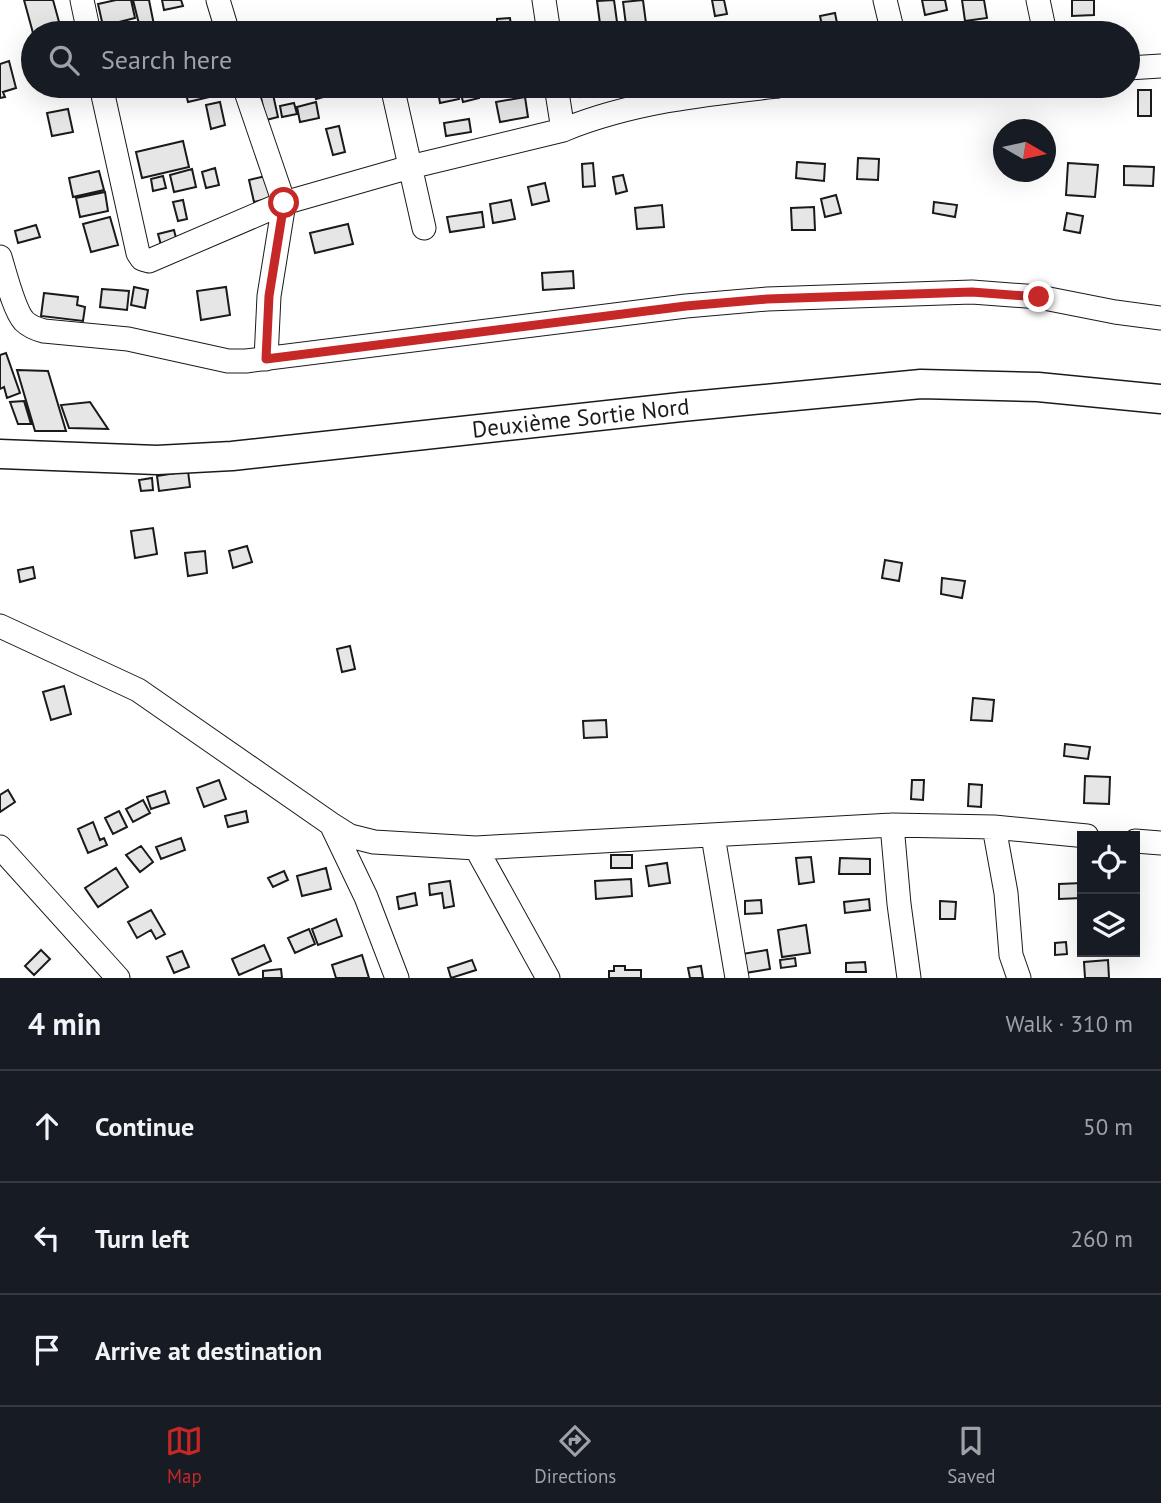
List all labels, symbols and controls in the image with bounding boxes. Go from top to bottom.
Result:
search box [21,21,1140,98]
icon: search [45,41,83,79]
text: Search here [101,43,232,76]
north arrow [993,119,1056,182]
route start [268,187,299,218]
route end [1023,281,1054,312]
street label: Deuxième Sortie Nord [471,391,691,444]
map controls [1077,831,1140,957]
button: locate [1077,831,1140,894]
button: layers [1077,894,1140,957]
text: 4 min [28,1004,101,1043]
text: Walk · 310 m [1006,1009,1133,1038]
icon: ahead [28,1107,66,1145]
text: Continue [95,1110,194,1143]
text: 50 m [1083,1112,1133,1141]
icon: left [28,1219,66,1257]
text: Turn left [95,1222,189,1255]
text: 260 m [1071,1224,1133,1253]
icon: arrive [28,1331,66,1369]
text: Arrive at destination [95,1334,322,1367]
tab: Map [165,1422,203,1488]
tab: Directions [534,1422,616,1488]
tab: Saved [947,1422,996,1488]

